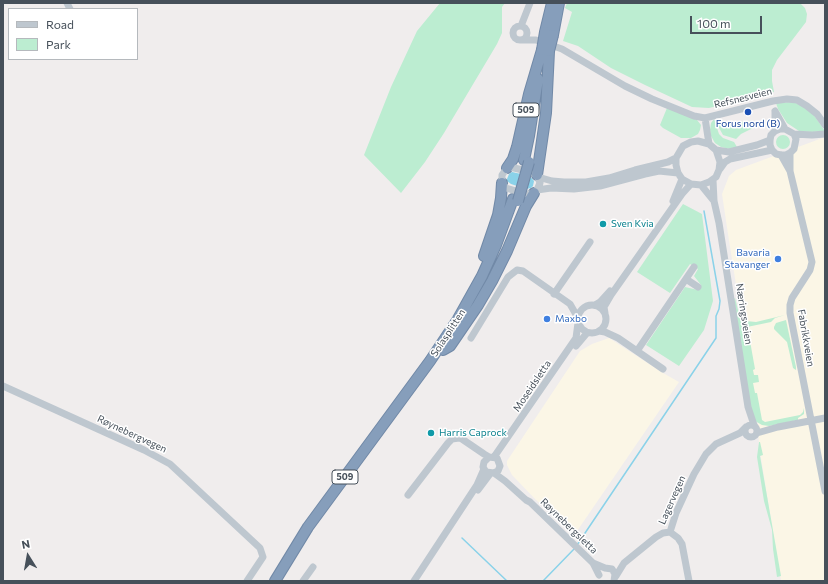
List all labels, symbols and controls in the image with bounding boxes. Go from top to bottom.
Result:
legend [8,8,138,60]
scale bar [692,8,764,34]
text: 100 m [697,16,731,30]
text: Road [46,17,74,31]
text: Park [46,37,71,51]
street label: Refsnesveien [713,85,773,111]
road number: 509 [513,103,539,117]
marker: Forus nord (B) [743,107,753,117]
place label: Forus nord (B) [716,118,780,130]
place label: Sven Kvia [611,218,654,230]
marker: Sven Kvia [598,219,608,229]
place label: Bavaria Stavanger [724,247,770,270]
marker: Bavaria Stavanger [773,254,783,264]
street label: Næringsveien [733,283,755,345]
street label: Solasplitten [428,307,468,359]
street label: Fabrikkveien [795,308,817,368]
place label: Maxbo [555,313,587,325]
marker: Maxbo [542,314,552,324]
street label: Moseidsletta [510,358,554,414]
street label: Røynebergvegen [95,413,169,455]
place label: Harris Caprock [439,427,507,439]
marker: Harris Caprock [426,428,436,438]
road number: 509 [332,470,358,484]
street label: Lagervegen [656,474,688,526]
street label: Røynebergsletta [538,496,600,556]
north arrow [8,536,48,576]
text: N [20,537,31,551]

